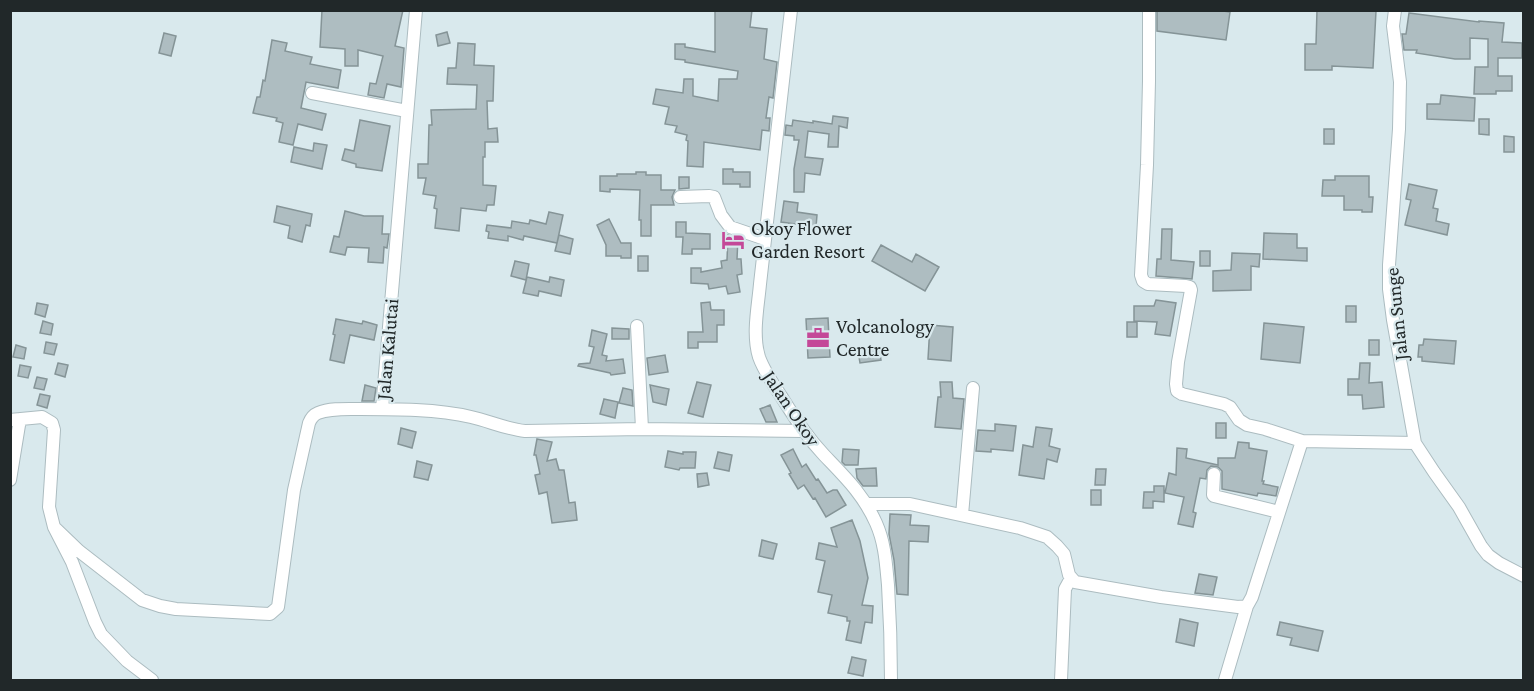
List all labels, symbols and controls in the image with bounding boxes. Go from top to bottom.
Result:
place label: Okoy Flower Garden Resort [751,217,865,262]
hotel icon: Okoy Flower Garden Resort [720,227,746,253]
street label: Jalan Sunge [1380,266,1413,364]
street label: Jalan Kalutai [371,297,403,403]
place label: Volcanology Centre [836,315,935,360]
office icon: Volcanology Centre [805,325,831,351]
street label: Jalan Okoy [757,365,826,451]

